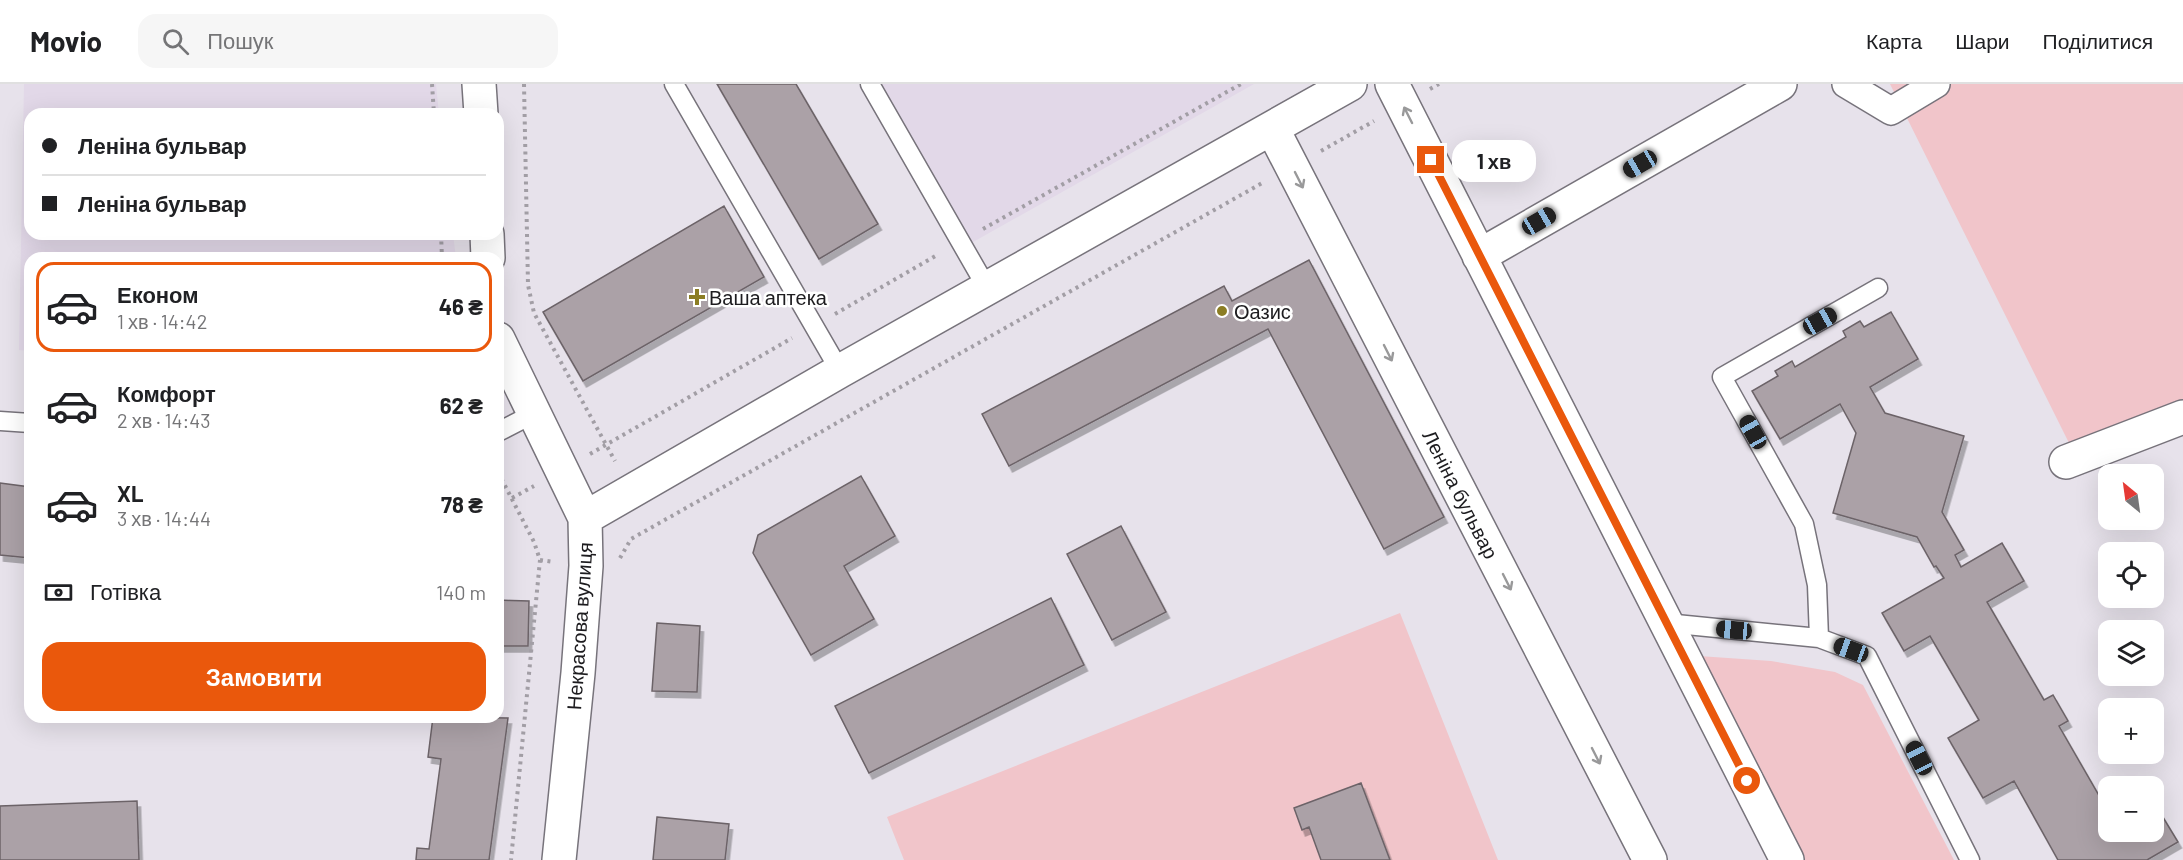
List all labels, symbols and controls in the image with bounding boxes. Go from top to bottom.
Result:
search box [138,14,558,68]
text: Movio [30,24,102,58]
icon: search [159,25,192,58]
text: Пошук [207,27,273,53]
text: Карта [1866,28,1922,53]
text: Шари [1955,28,2010,53]
text: Поділитися [2043,28,2153,53]
one-way arrow [1402,107,1413,125]
text: Леніна бульвар [78,132,247,158]
callout: 1 хв [1452,139,1536,181]
route end [1417,146,1444,173]
car [1620,147,1660,181]
text: 1 хв [1477,149,1511,173]
one-way arrow [1293,171,1305,188]
text: Леніна бульвар [78,190,247,216]
car [1519,204,1559,238]
icon: car [45,280,99,334]
text: Економ [117,281,199,307]
place label: Ваша аптека [709,285,828,309]
marker: Ваша аптека [690,290,704,304]
text: 46 ₴ [439,293,483,319]
place label: Оазис [1234,299,1291,323]
marker: Оазис [1215,304,1229,318]
car [1800,304,1840,338]
text: 1 хв · 14:42 [117,309,207,333]
one-way arrow [1383,344,1394,362]
icon: car [45,379,99,433]
text: Комфорт [117,380,216,406]
text: 62 ₴ [440,392,483,418]
text: 2 хв · 14:43 [117,408,211,432]
car [1736,412,1770,452]
street label: Леніна бульвар [1418,426,1504,562]
north arrow [2098,464,2164,530]
map controls [2098,464,2164,842]
icon: car [45,478,99,532]
text: XL [117,480,143,506]
text: 78 ₴ [441,491,483,517]
text: 3 хв · 14:44 [117,506,211,530]
street label: Некрасова вулиця [561,541,597,711]
button: locate [2098,542,2164,608]
one-way arrow [1502,573,1513,591]
icon: cash [42,576,75,609]
text: Готівка [90,578,161,604]
text: 140 m [436,580,486,604]
car [1715,619,1753,641]
button: layers [2098,620,2164,686]
car [1831,635,1871,665]
button: Замовити [42,642,486,711]
button: + [2098,698,2164,764]
car [1903,738,1935,778]
one-way arrow [1591,746,1602,764]
route start [1733,767,1760,794]
button: − [2098,776,2164,842]

